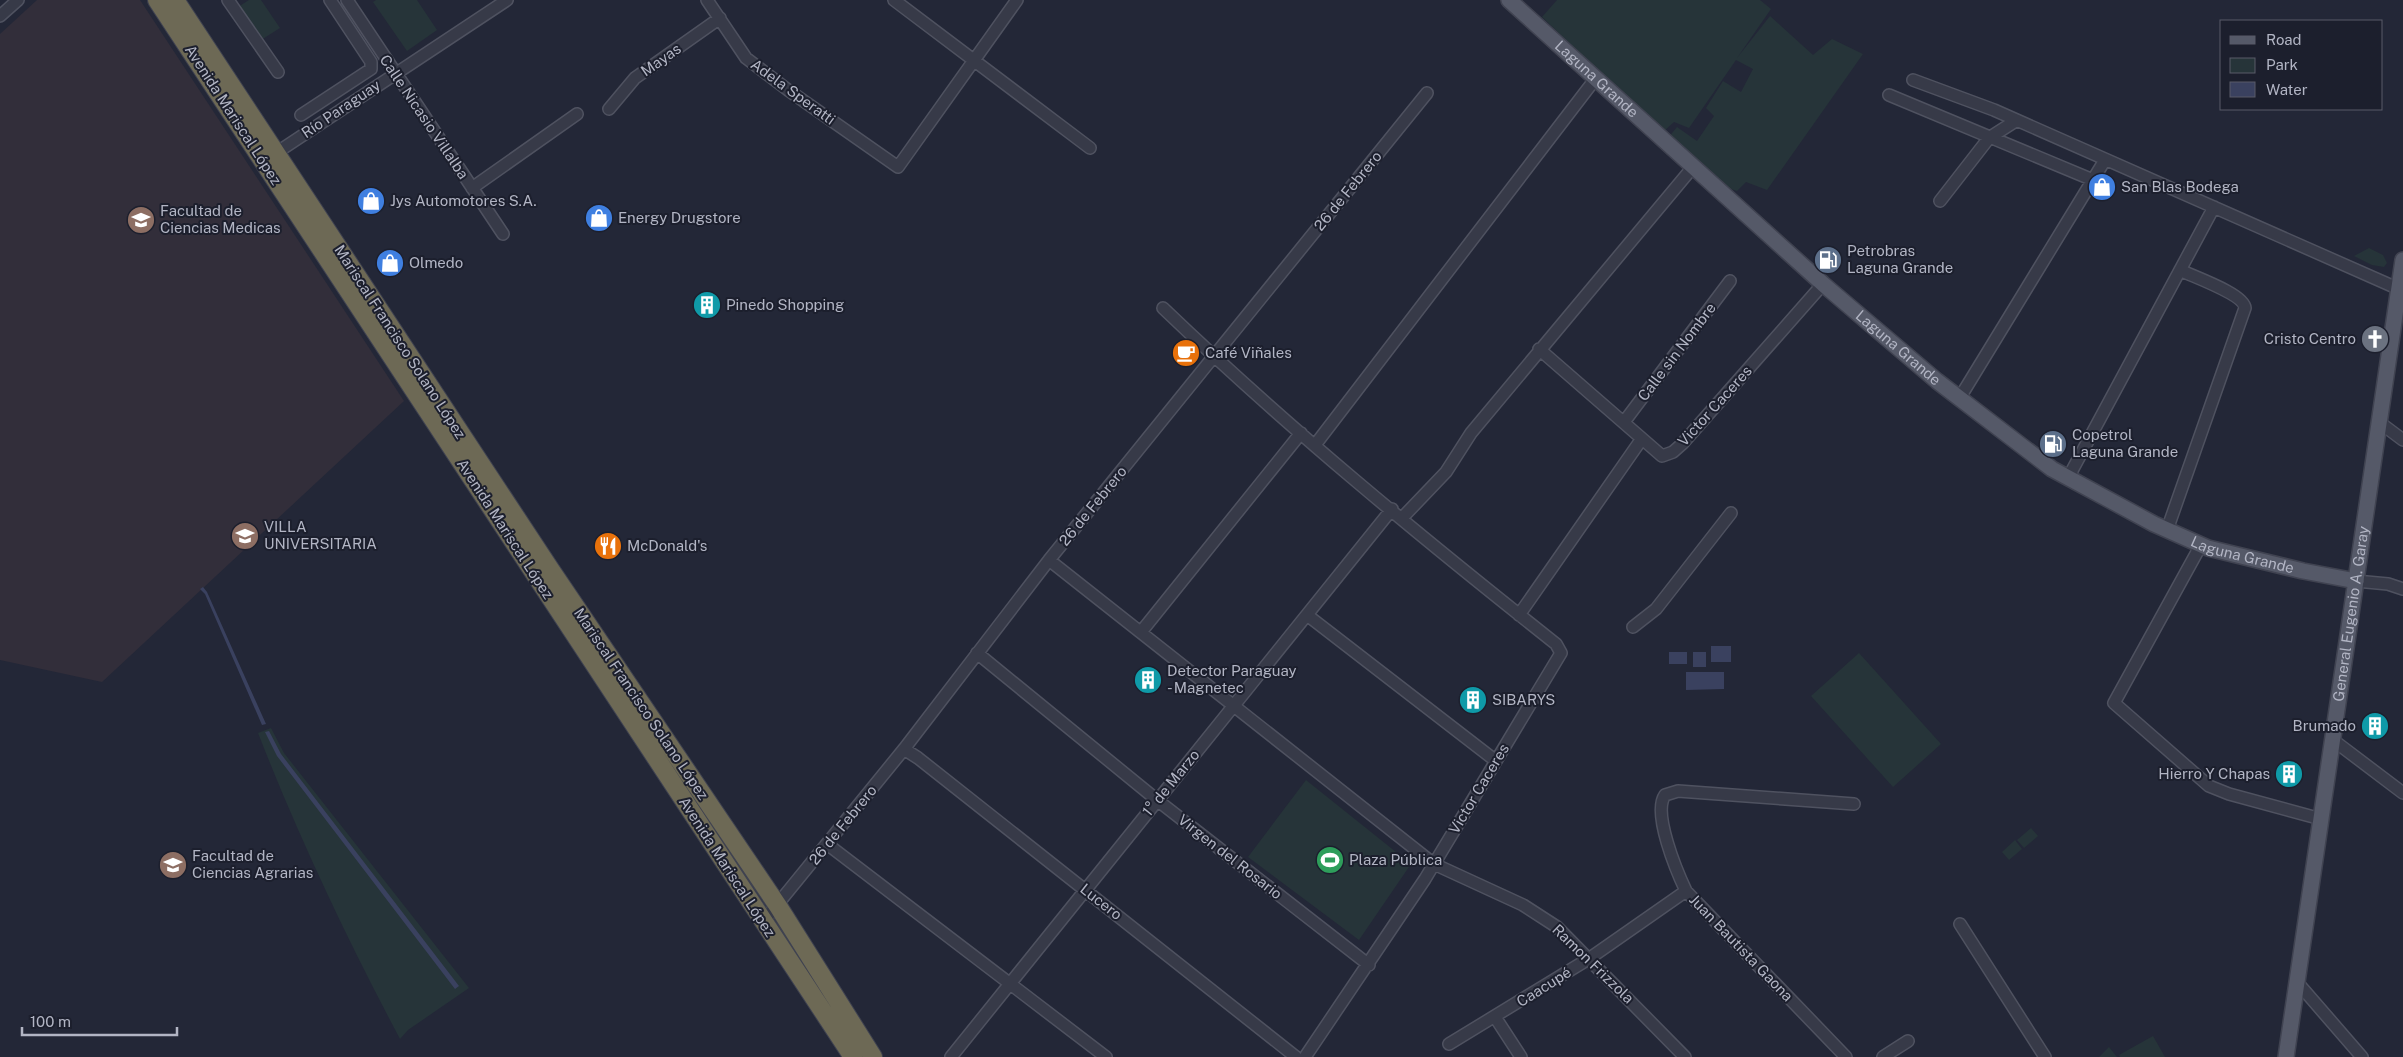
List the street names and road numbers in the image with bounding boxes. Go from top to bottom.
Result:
street label: Laguna Grande [1552,37,1642,121]
street label: Mayas [637,40,684,79]
street label: Avenida Mariscal López [182,42,285,188]
street label: Calle Nicasio Villalba [377,51,472,182]
street label: Adela Speratti [748,55,839,128]
street label: Río Paraguay [298,76,383,141]
street label: 26 de Febrero [1310,148,1385,234]
street label: Mariscal Francisco Solano López [331,242,469,442]
street label: Calle sin Nombre [1634,299,1719,404]
street label: Laguna Grande [1852,307,1944,388]
street label: Victor Caceres [1674,362,1755,449]
street label: Avenida Mariscal López [454,456,557,602]
street label: 26 de Febrero [1055,463,1130,549]
street label: General Eugenio A. Garay [2329,525,2372,703]
street label: Laguna Grande [2188,532,2296,577]
street label: Mariscal Francisco Solano López [571,605,712,803]
street label: Victor Caceres [1445,741,1512,837]
street label: 1° de Marzo [1139,746,1203,819]
street label: 26 de Febrero [805,782,880,868]
street label: Avenida Mariscal López [676,794,779,940]
street label: Virgen del Rosario [1175,811,1286,902]
street label: Lucero [1077,880,1126,923]
street label: Juan Bautista Gaona [1686,891,1797,1004]
street label: Ramon Frizzola [1549,921,1637,1007]
street label: Caacupé [1513,963,1574,1010]

